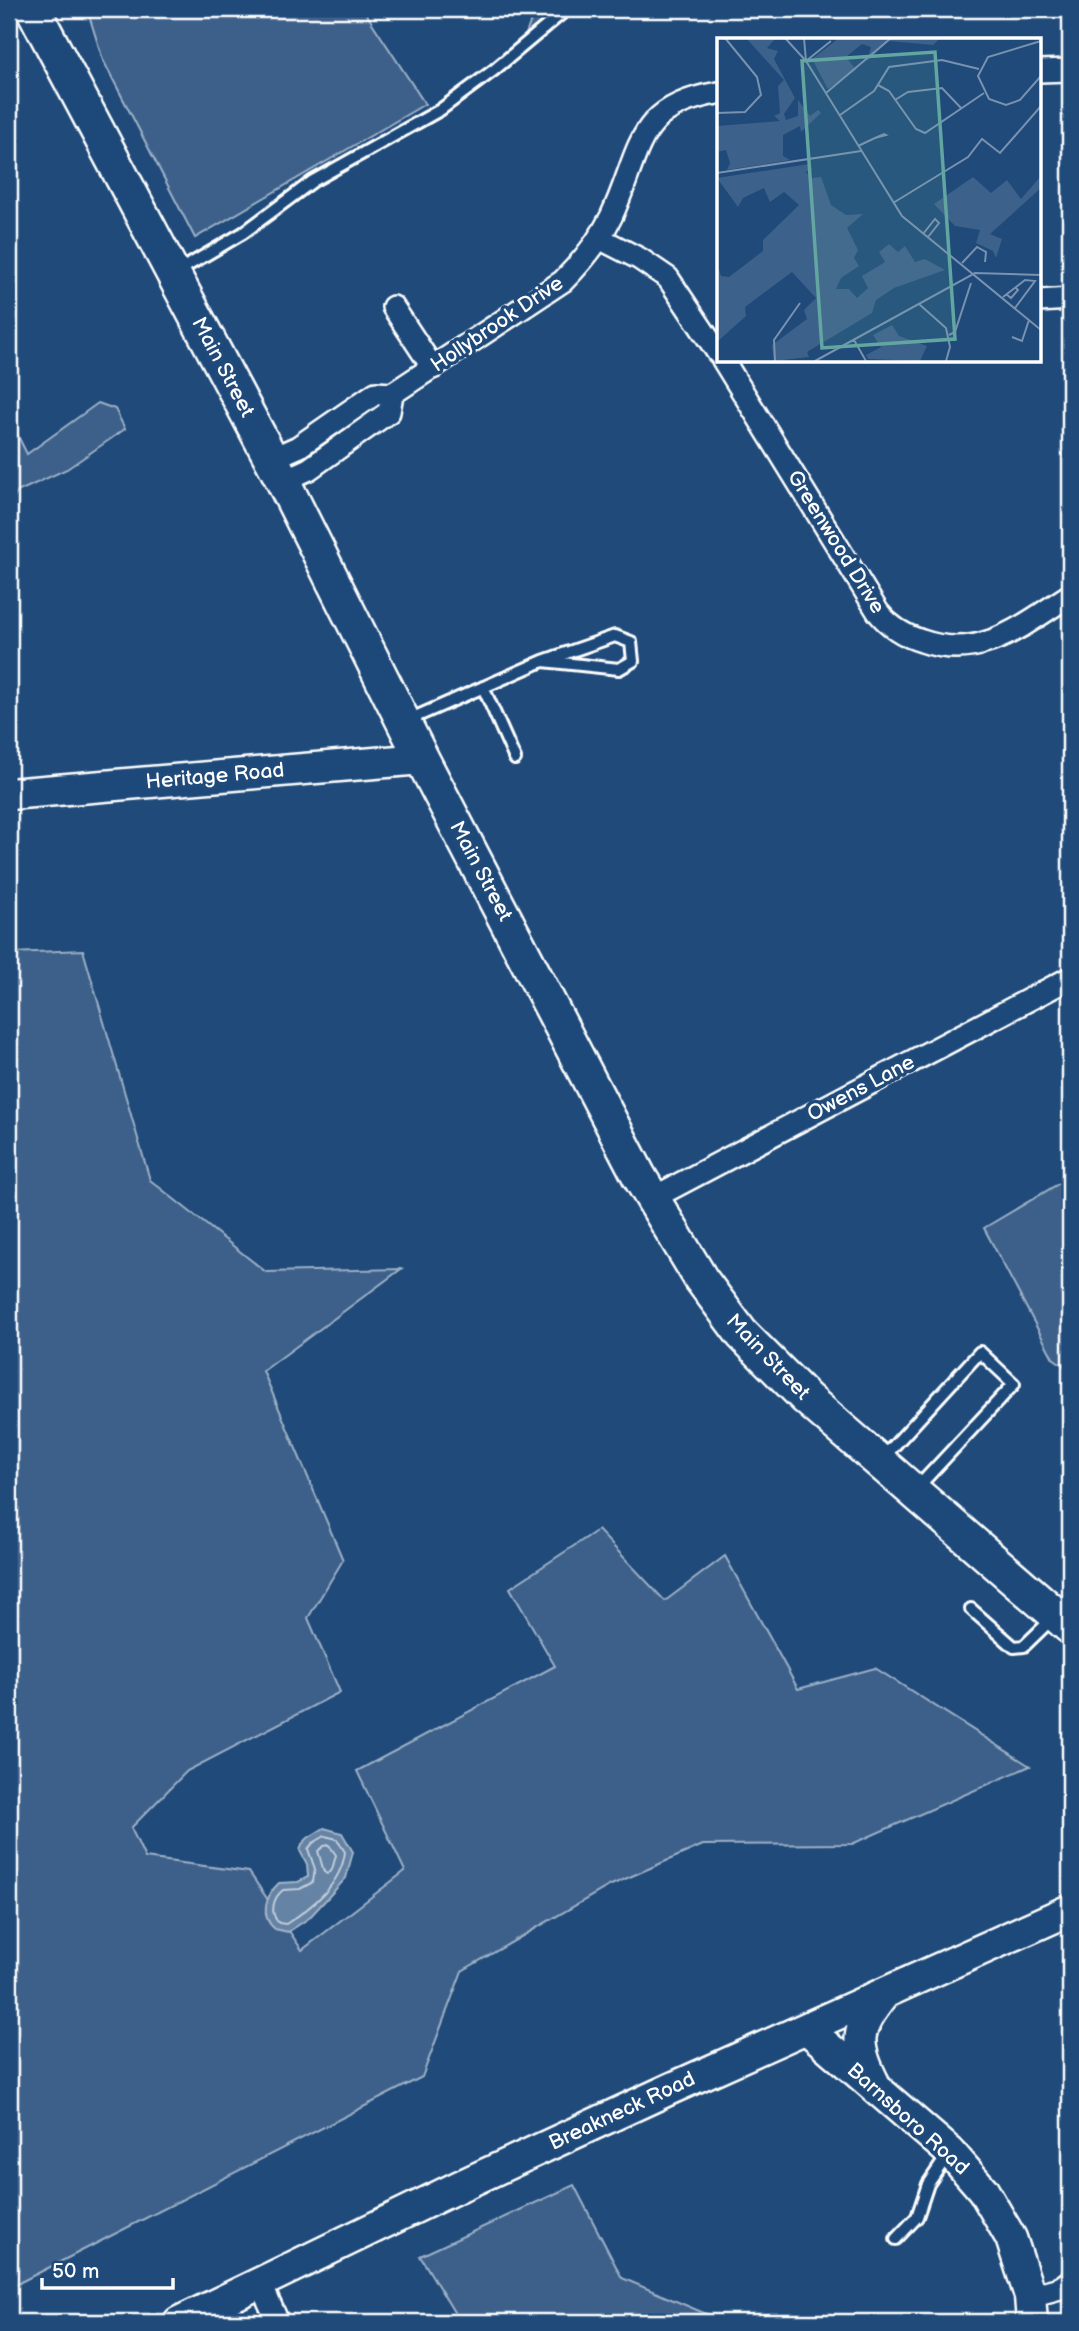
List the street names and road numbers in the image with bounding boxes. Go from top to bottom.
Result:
street label: Hollybrook Drive [426,270,568,378]
street label: Main Street [186,313,260,422]
street label: Greenwood Drive [782,466,890,618]
street label: Heritage Road [145,757,285,795]
street label: Main Street [444,817,518,926]
street label: Owens Lane [803,1049,919,1127]
street label: Main Street [721,1309,815,1406]
street label: Barnsboro Road [842,2058,974,2180]
street label: Breakneck Road [545,2066,699,2156]

